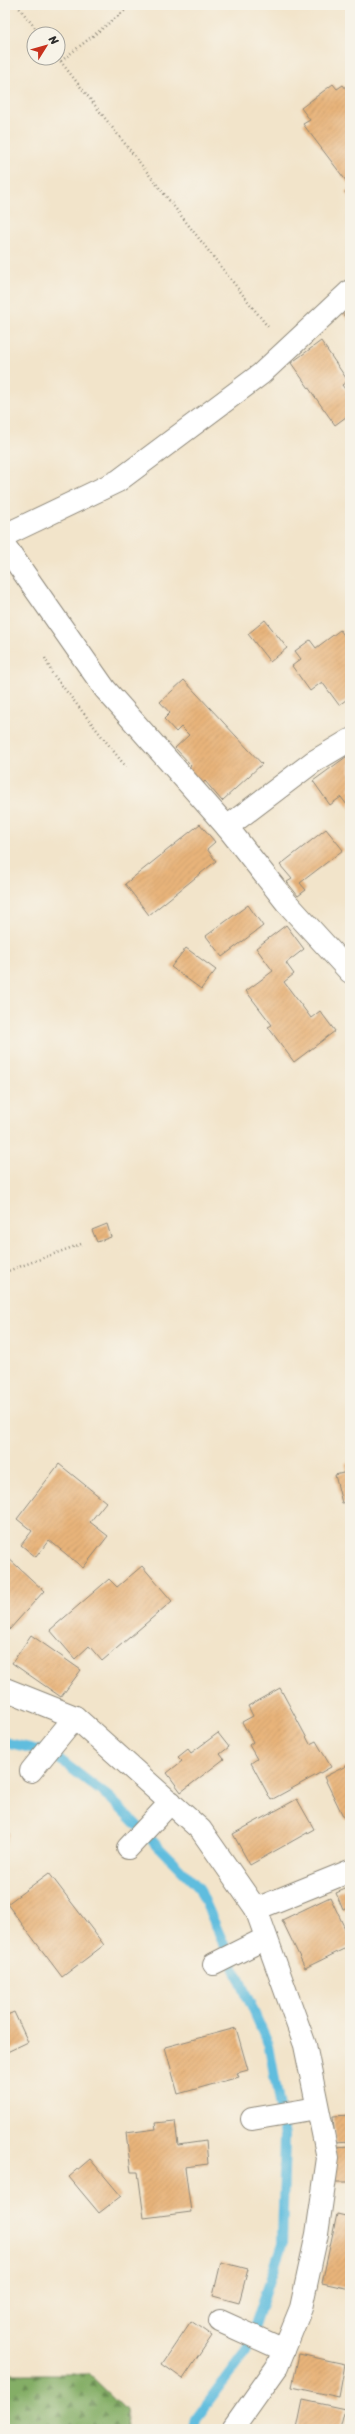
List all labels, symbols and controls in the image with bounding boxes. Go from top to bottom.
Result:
north arrow [26,26,66,66]
text: N [43,31,64,49]

